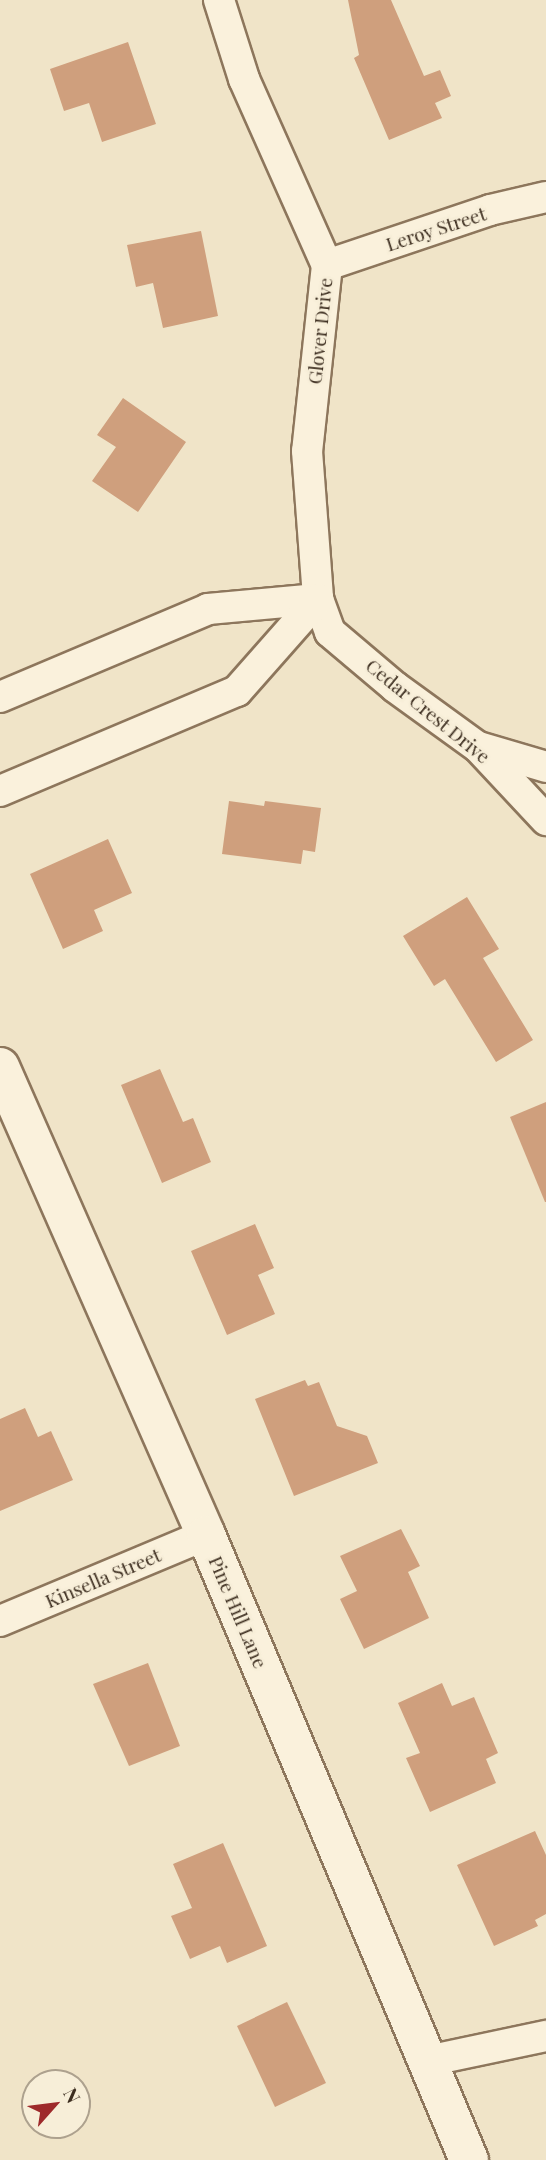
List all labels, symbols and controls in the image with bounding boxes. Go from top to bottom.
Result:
street label: Leroy Street [383,202,489,256]
street label: Glover Drive [303,277,337,385]
street label: Cedar Crest Drive [361,654,495,768]
street label: Kinsella Street [42,1543,164,1613]
street label: Pine Hill Lane [204,1553,272,1671]
north arrow [21,2069,91,2139]
text: N [58,2083,87,2107]

